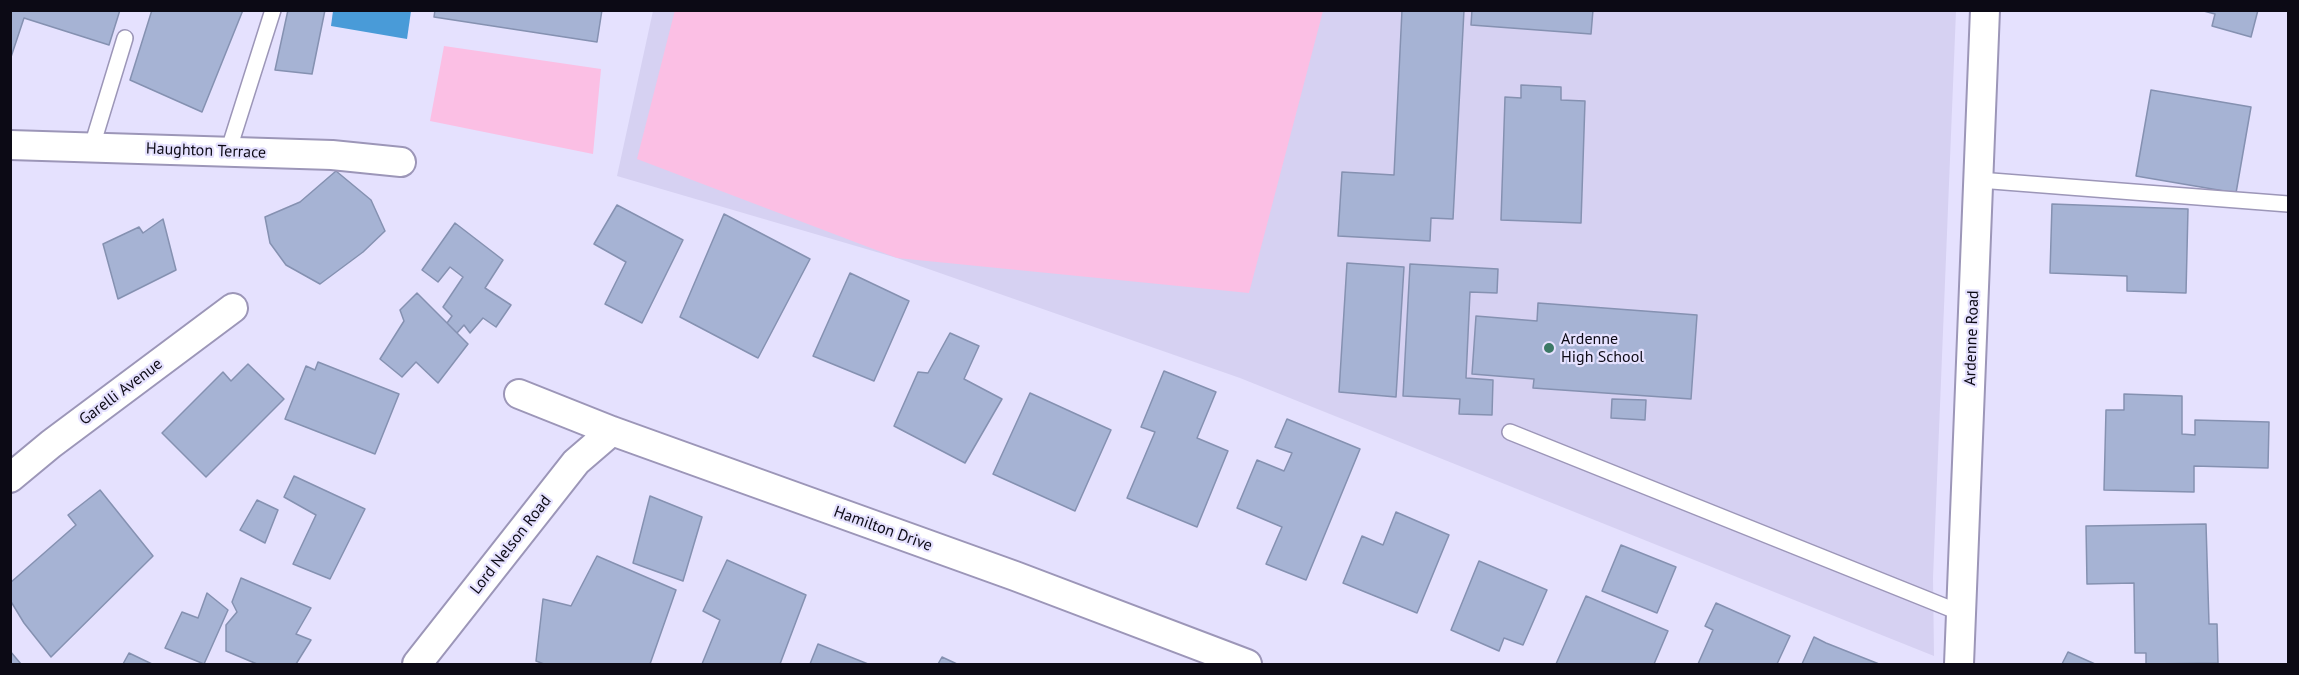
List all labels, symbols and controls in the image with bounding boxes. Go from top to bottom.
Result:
street label: Haughton Terrace [146,139,266,163]
street label: Ardenne Road [1961,290,1983,386]
place label: Ardenne High School [1561,329,1644,367]
marker: Ardenne High School [1542,341,1556,355]
street label: Garelli Avenue [76,354,166,430]
street label: Lord Nelson Road [466,492,556,598]
street label: Hamilton Drive [831,502,935,556]

